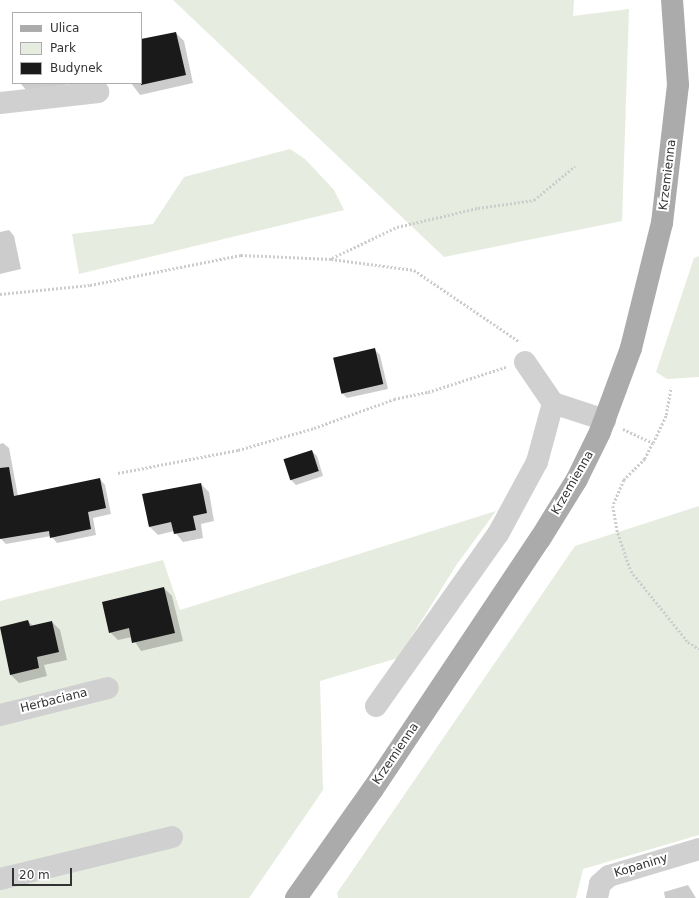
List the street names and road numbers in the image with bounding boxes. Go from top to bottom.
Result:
street label: Krzemienna [656,139,680,211]
street label: Krzemienna [549,448,597,518]
street label: Herbaciana [19,686,89,716]
street label: Krzemienna [370,720,422,788]
street label: Kopaniny [612,851,670,881]

